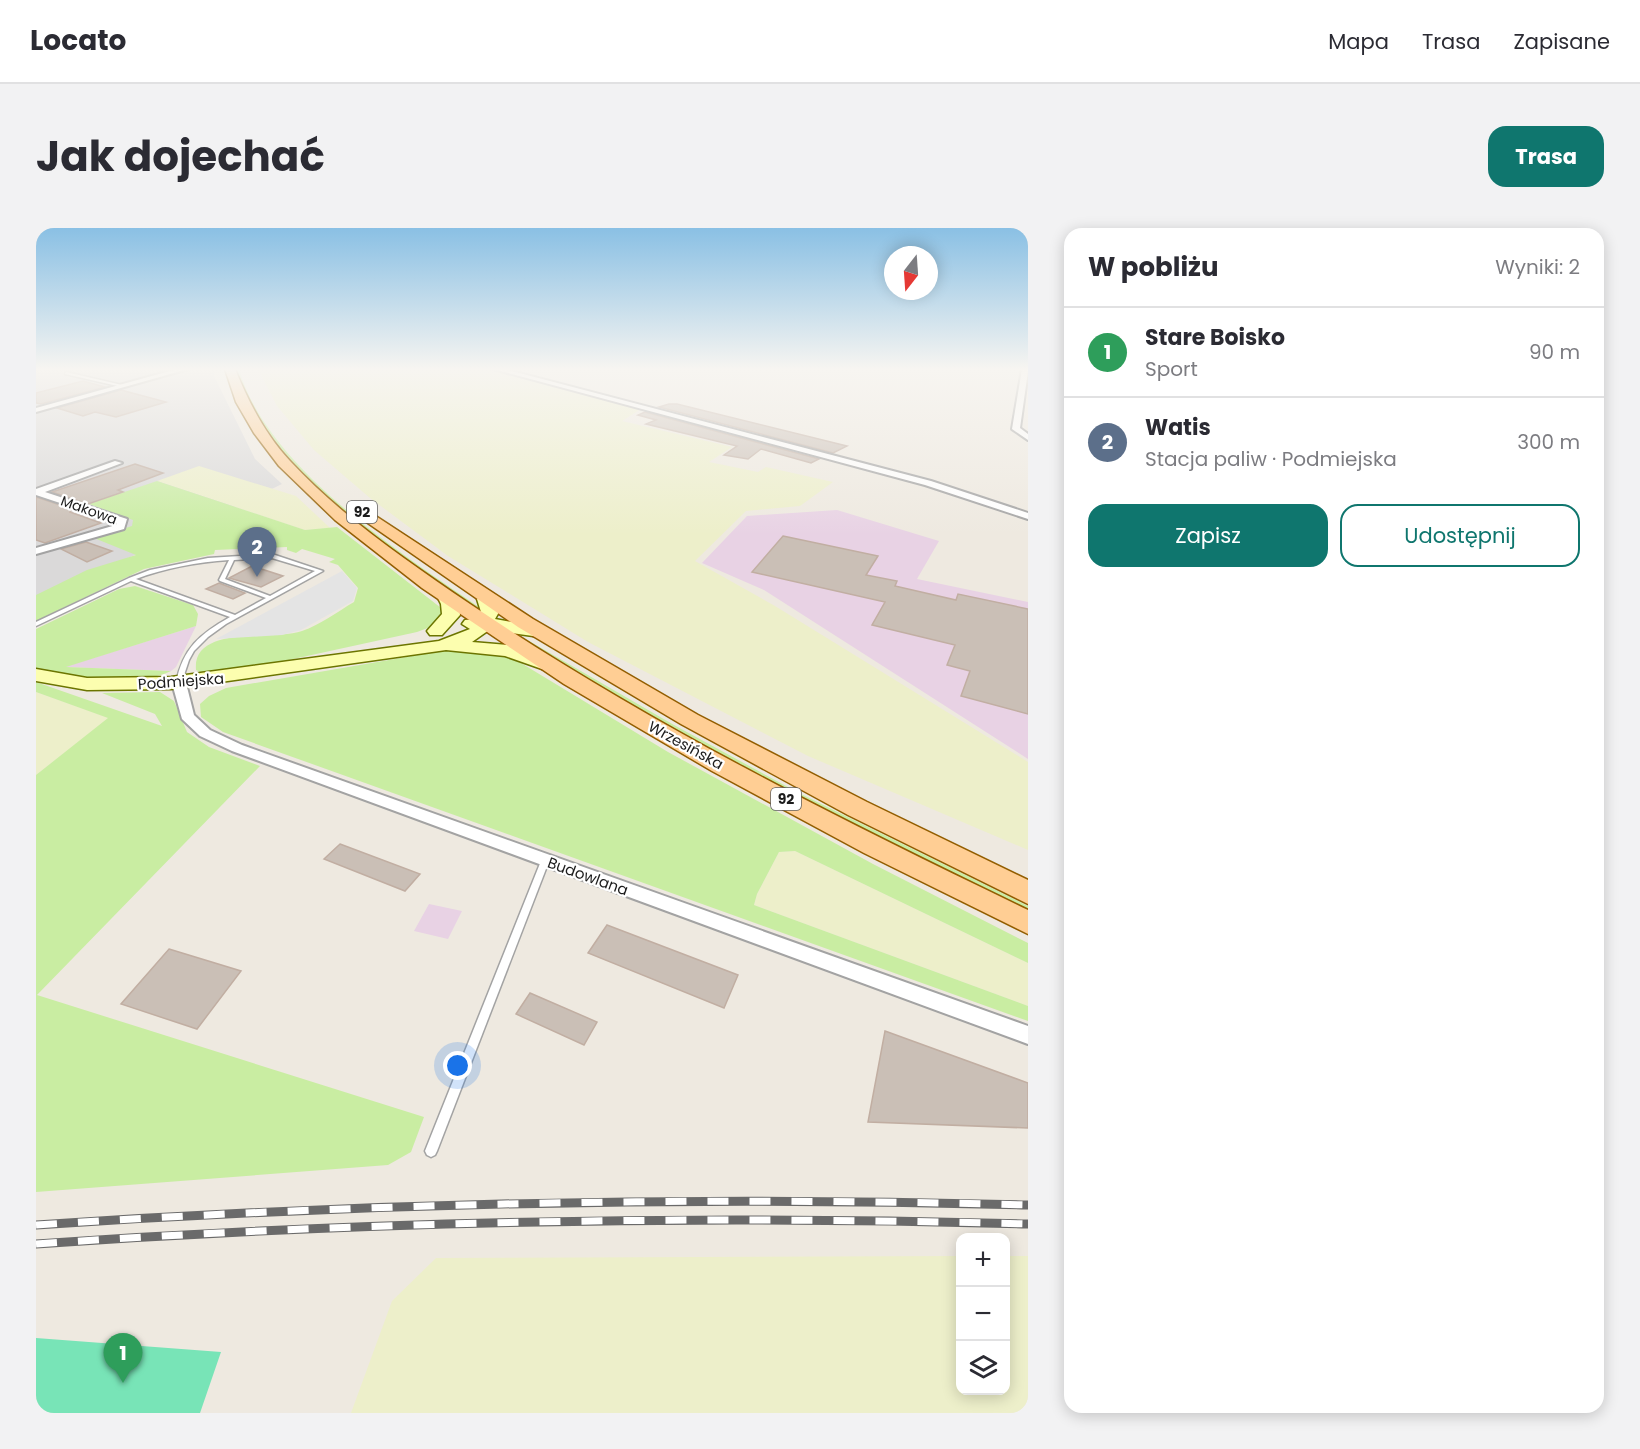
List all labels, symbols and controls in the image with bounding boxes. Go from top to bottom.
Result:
text: Locato [30,21,126,60]
text: Mapa [1328,27,1389,56]
text: Trasa [1422,27,1480,56]
text: Zapisane [1513,27,1610,56]
button: Trasa [1488,126,1604,187]
text: Jak dojechać [36,127,325,186]
north arrow [884,246,938,300]
text: W pobliżu [1088,249,1219,285]
text: Wyniki: 2 [1495,253,1580,281]
text: Stare Boisko [1145,322,1285,353]
text: 1 [1104,338,1111,366]
text: 90 m [1529,338,1580,366]
text: Sport [1145,355,1198,383]
text: Watis [1145,412,1211,443]
text: 2 [1102,428,1113,456]
text: 300 m [1517,428,1580,456]
text: Stacja paliw · Podmiejska [1145,445,1397,473]
street label: Makowa [58,491,120,529]
road number: 92 [347,501,377,523]
button: Zapisz [1088,504,1328,567]
button: Udostępnij [1340,504,1580,567]
pin: 2 [238,528,276,577]
street label: Podmiejska [137,668,225,694]
street label: Wrzesińska [645,716,727,774]
road number: 92 [771,788,801,810]
street label: Budowlana [545,852,631,900]
your location [443,1051,472,1080]
map controls [956,1233,1010,1395]
button: + [956,1233,1010,1287]
button: − [956,1287,1010,1341]
pin: 1 [104,1334,142,1383]
button: layers [956,1341,1010,1395]

